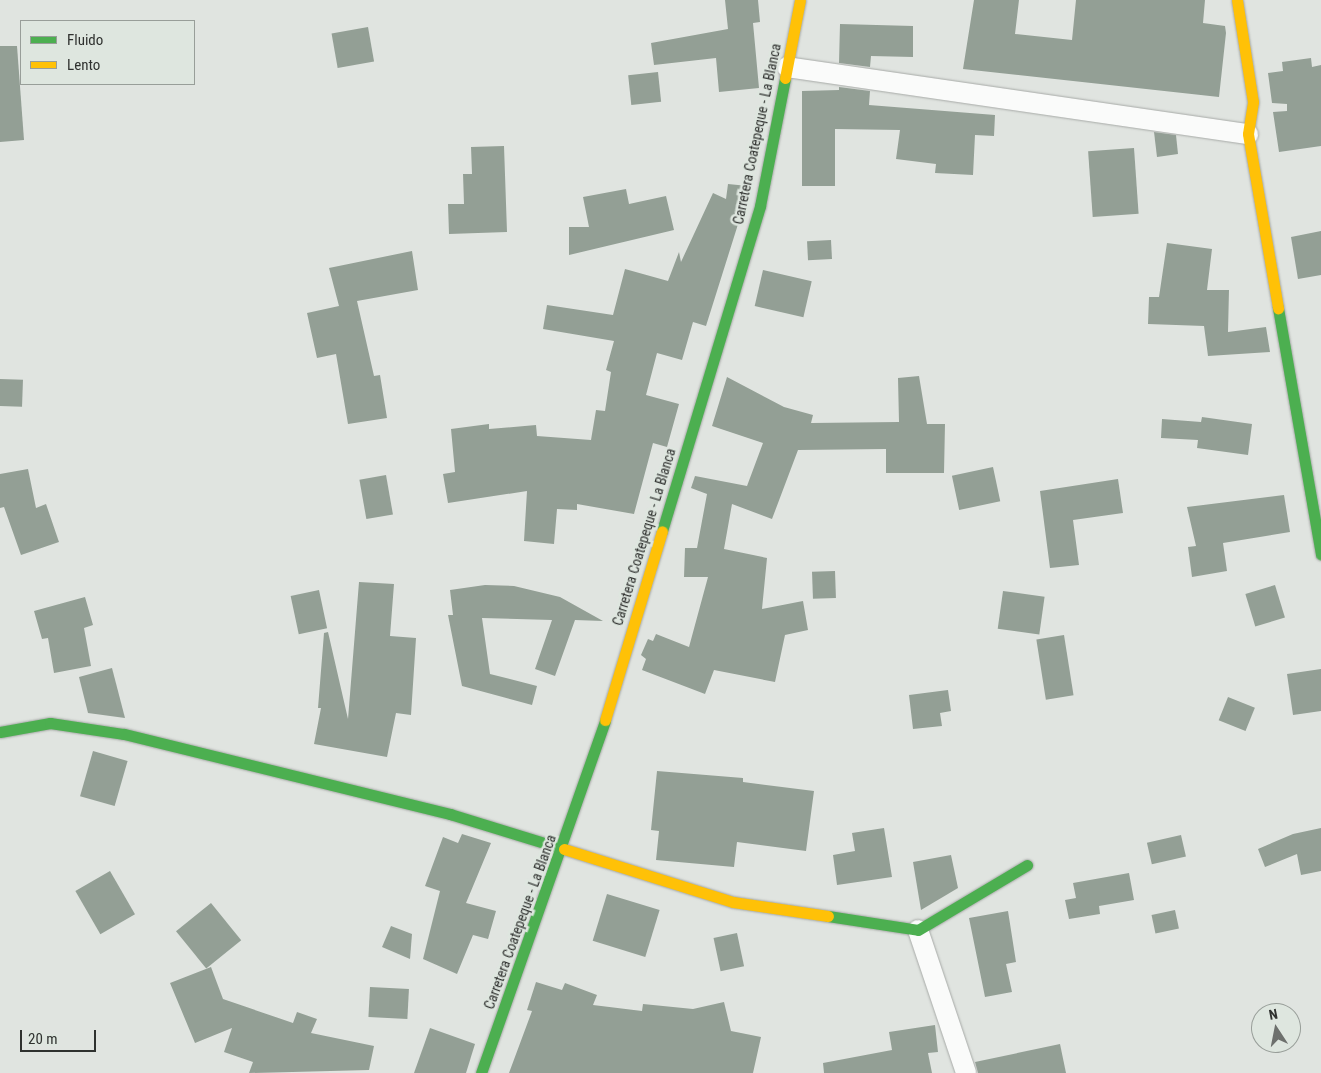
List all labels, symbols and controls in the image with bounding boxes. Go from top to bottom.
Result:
legend [20,20,195,85]
text: Fluido [67,31,103,49]
street label: Carretera Coatepeque - La Blanca [730,42,784,226]
text: Lento [67,56,100,74]
street label: Carretera Coatepeque - La Blanca [609,446,679,628]
street label: Carretera Coatepeque - La Blanca [481,832,559,1012]
north arrow [1251,1003,1301,1053]
text: N [1268,1006,1279,1023]
scale bar [22,1020,99,1052]
text: 20 m [28,1030,58,1048]

